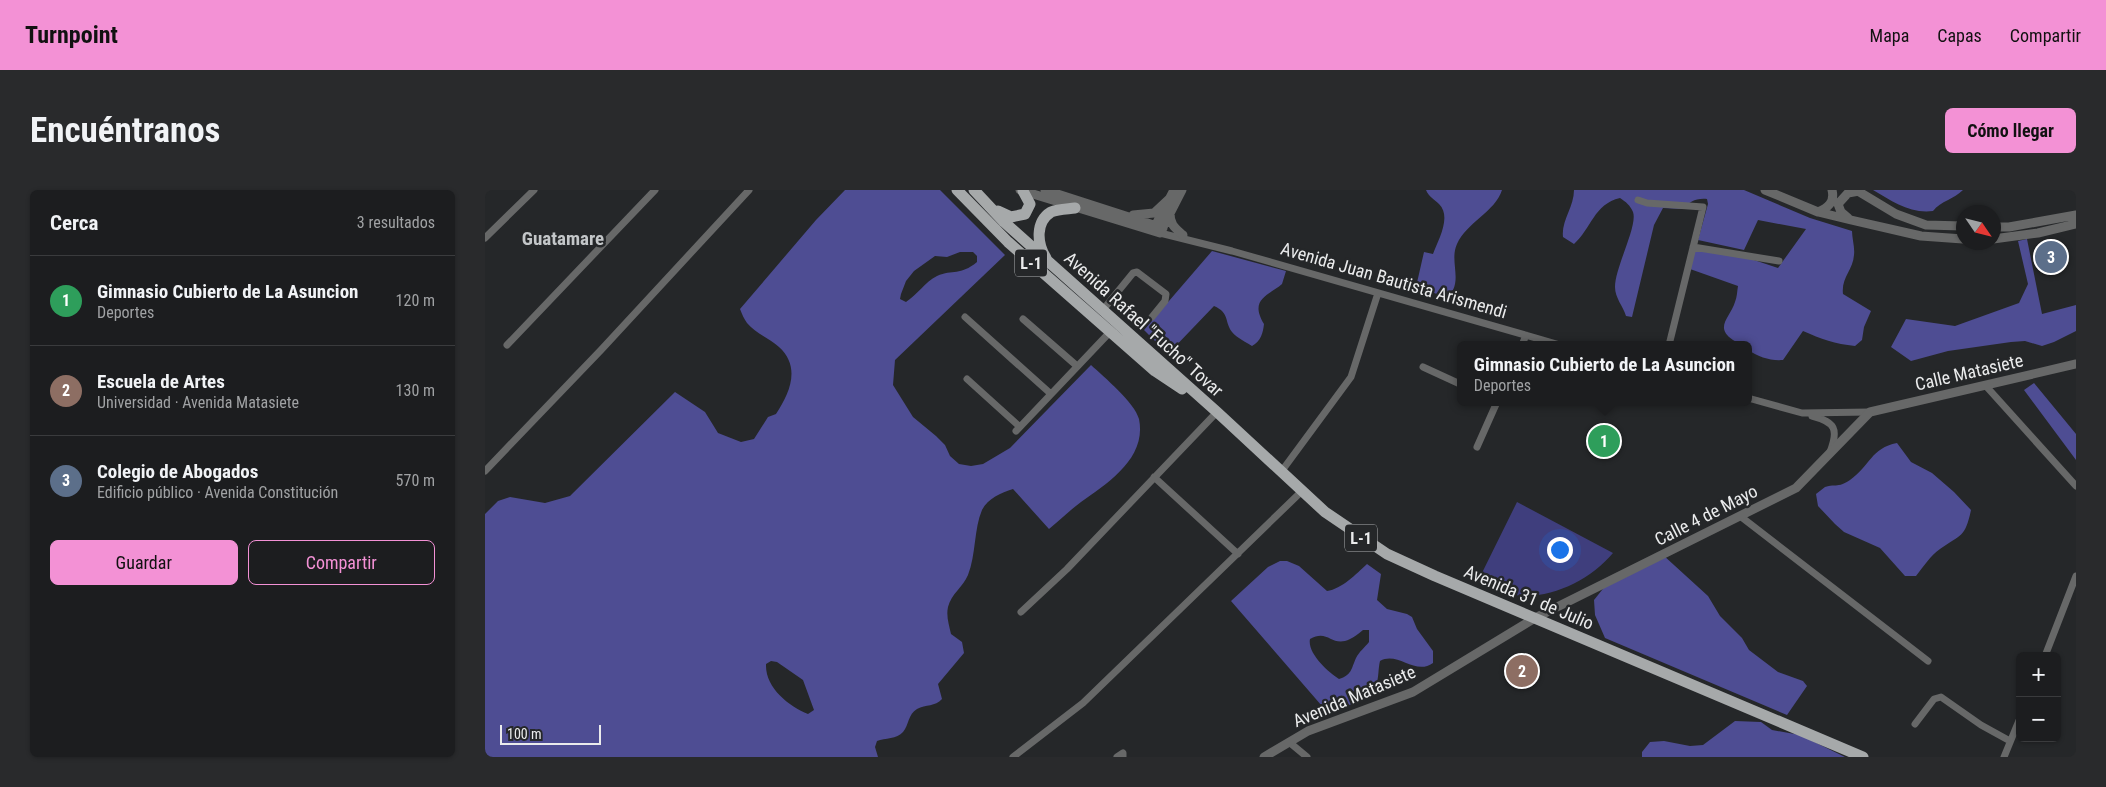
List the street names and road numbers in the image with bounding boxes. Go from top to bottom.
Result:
street label: Avenida Juan Bautista Arismendi [1279,238,1509,322]
street label: Avenida Rafael "Fucho" Tovar [1060,247,1228,401]
road number: L-1 [1015,249,1047,276]
street label: Calle Matasiete [1913,349,2025,395]
street label: Calle 4 de Mayo [1651,480,1761,550]
road number: L-1 [1345,524,1377,552]
street label: Avenida 31 de Julio [1461,560,1597,634]
street label: Avenida Matasiete [1290,661,1418,731]

